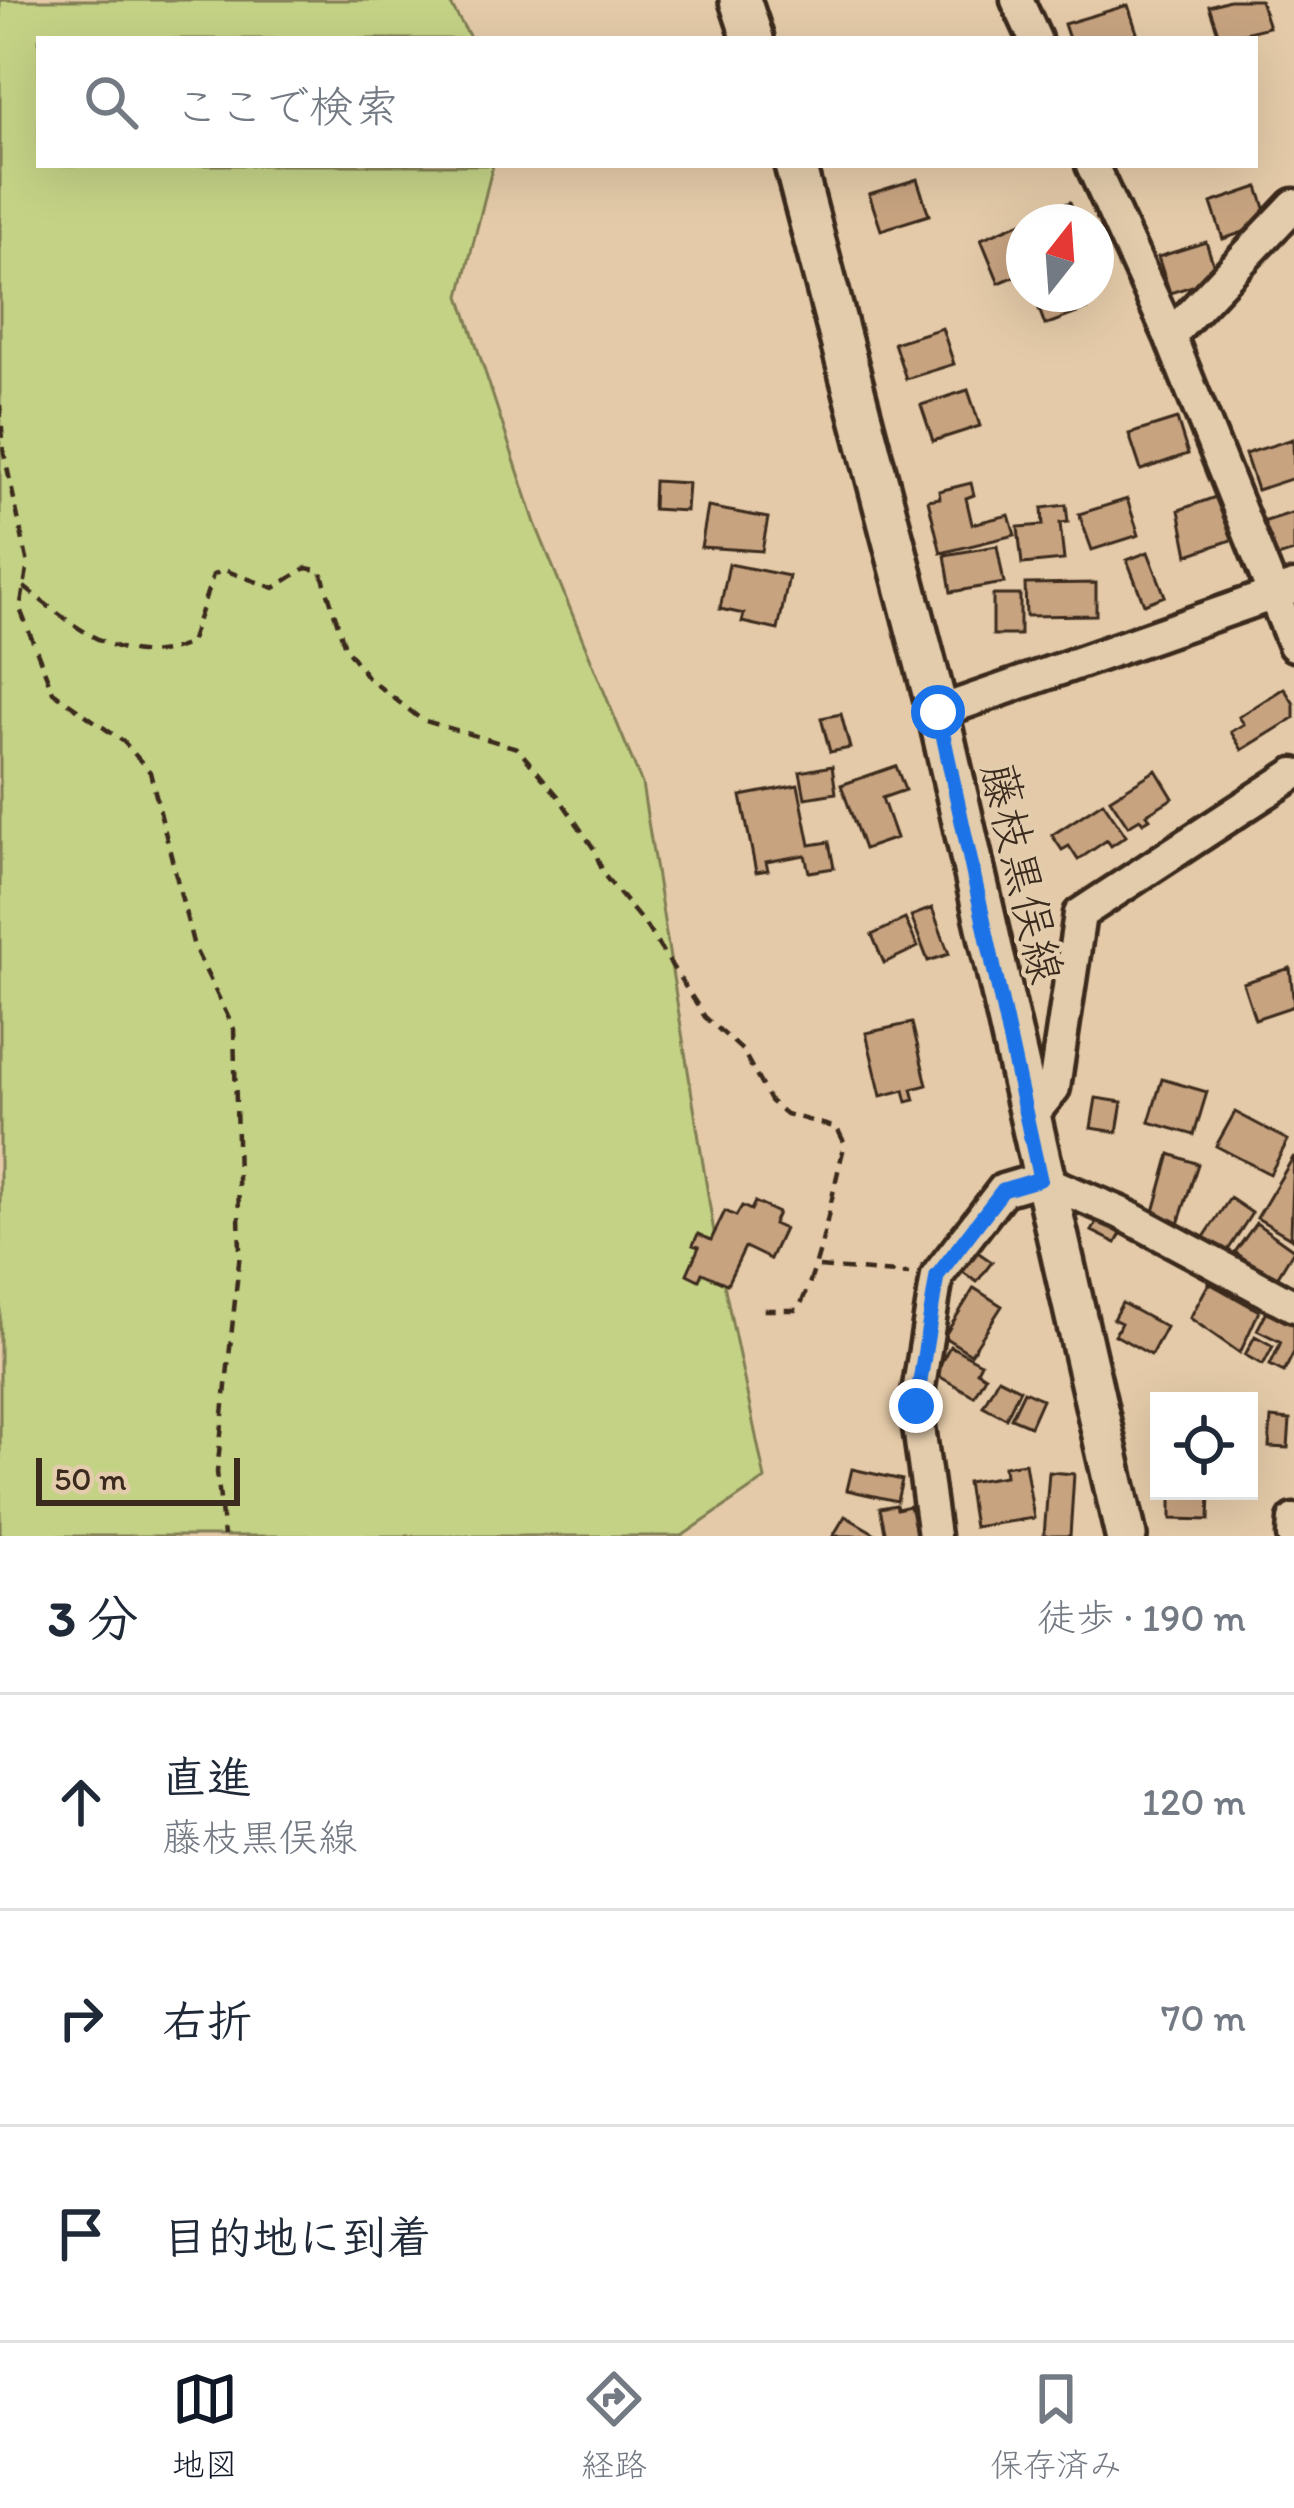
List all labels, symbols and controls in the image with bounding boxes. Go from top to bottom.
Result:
search box [36,36,1258,168]
icon: search [78,69,144,135]
text: ここで検索 [174,79,399,133]
north arrow [1006,204,1114,312]
route start [911,685,965,739]
street label: 藤枝黒俣線 [971,757,1075,989]
route end [889,1379,943,1433]
map controls [1150,1392,1258,1500]
button: locate [1150,1392,1258,1500]
scale bar [36,1452,240,1505]
text: 50 m [54,1459,127,1498]
text: 3 分 [48,1588,138,1649]
text: 徒歩 · 190 m [1037,1594,1246,1641]
text: 直進 [162,1750,252,1804]
icon: ahead [48,1769,114,1835]
text: 120 m [1142,1778,1246,1825]
text: 藤枝黒俣線 [162,1814,357,1861]
icon: right [48,1985,114,2051]
text: 右折 [162,1994,252,2048]
text: 70 m [1161,1994,1246,2041]
icon: arrive [48,2201,114,2267]
text: 目的地に到着 [162,2210,432,2264]
tab: 地図 [172,2366,238,2486]
tab: 経路 [581,2366,647,2486]
tab: 保存済み [990,2366,1122,2486]

